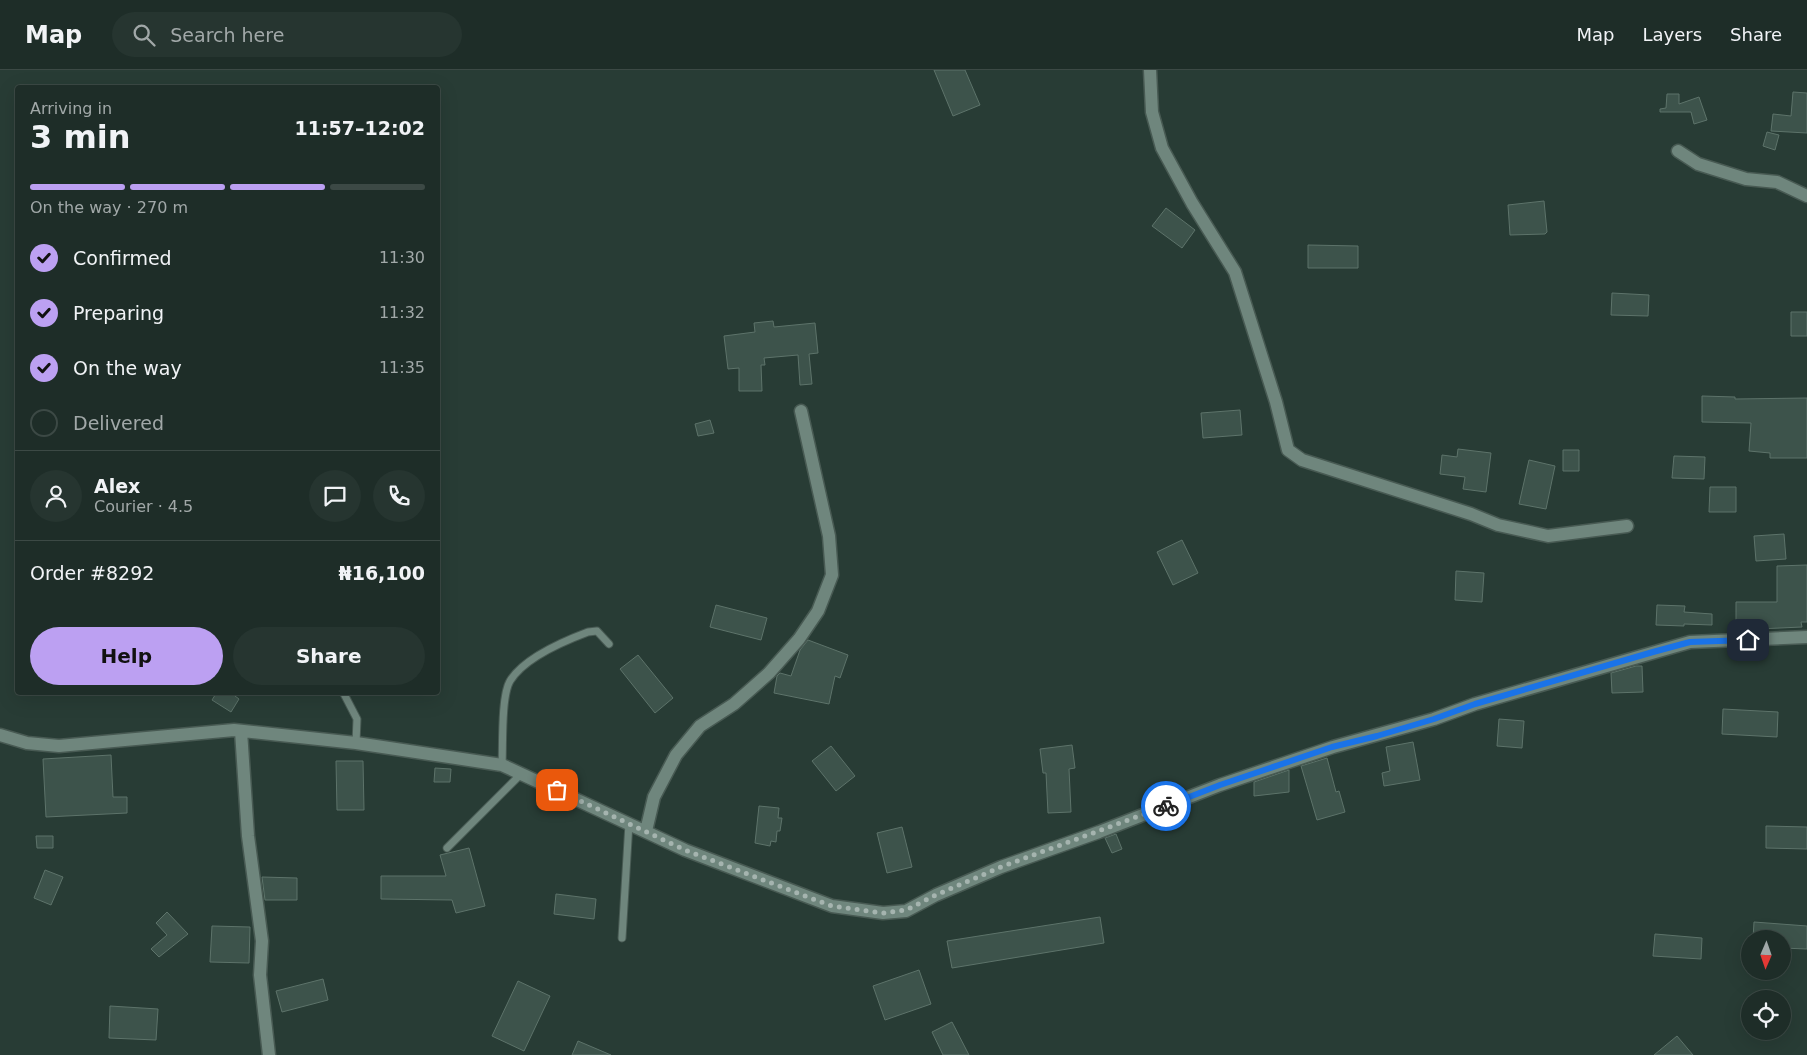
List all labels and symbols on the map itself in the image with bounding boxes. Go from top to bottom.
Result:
pin [1727,619,1769,661]
pin [536,769,578,811]
courier [1141,781,1191,831]
north arrow [1741,930,1791,980]

